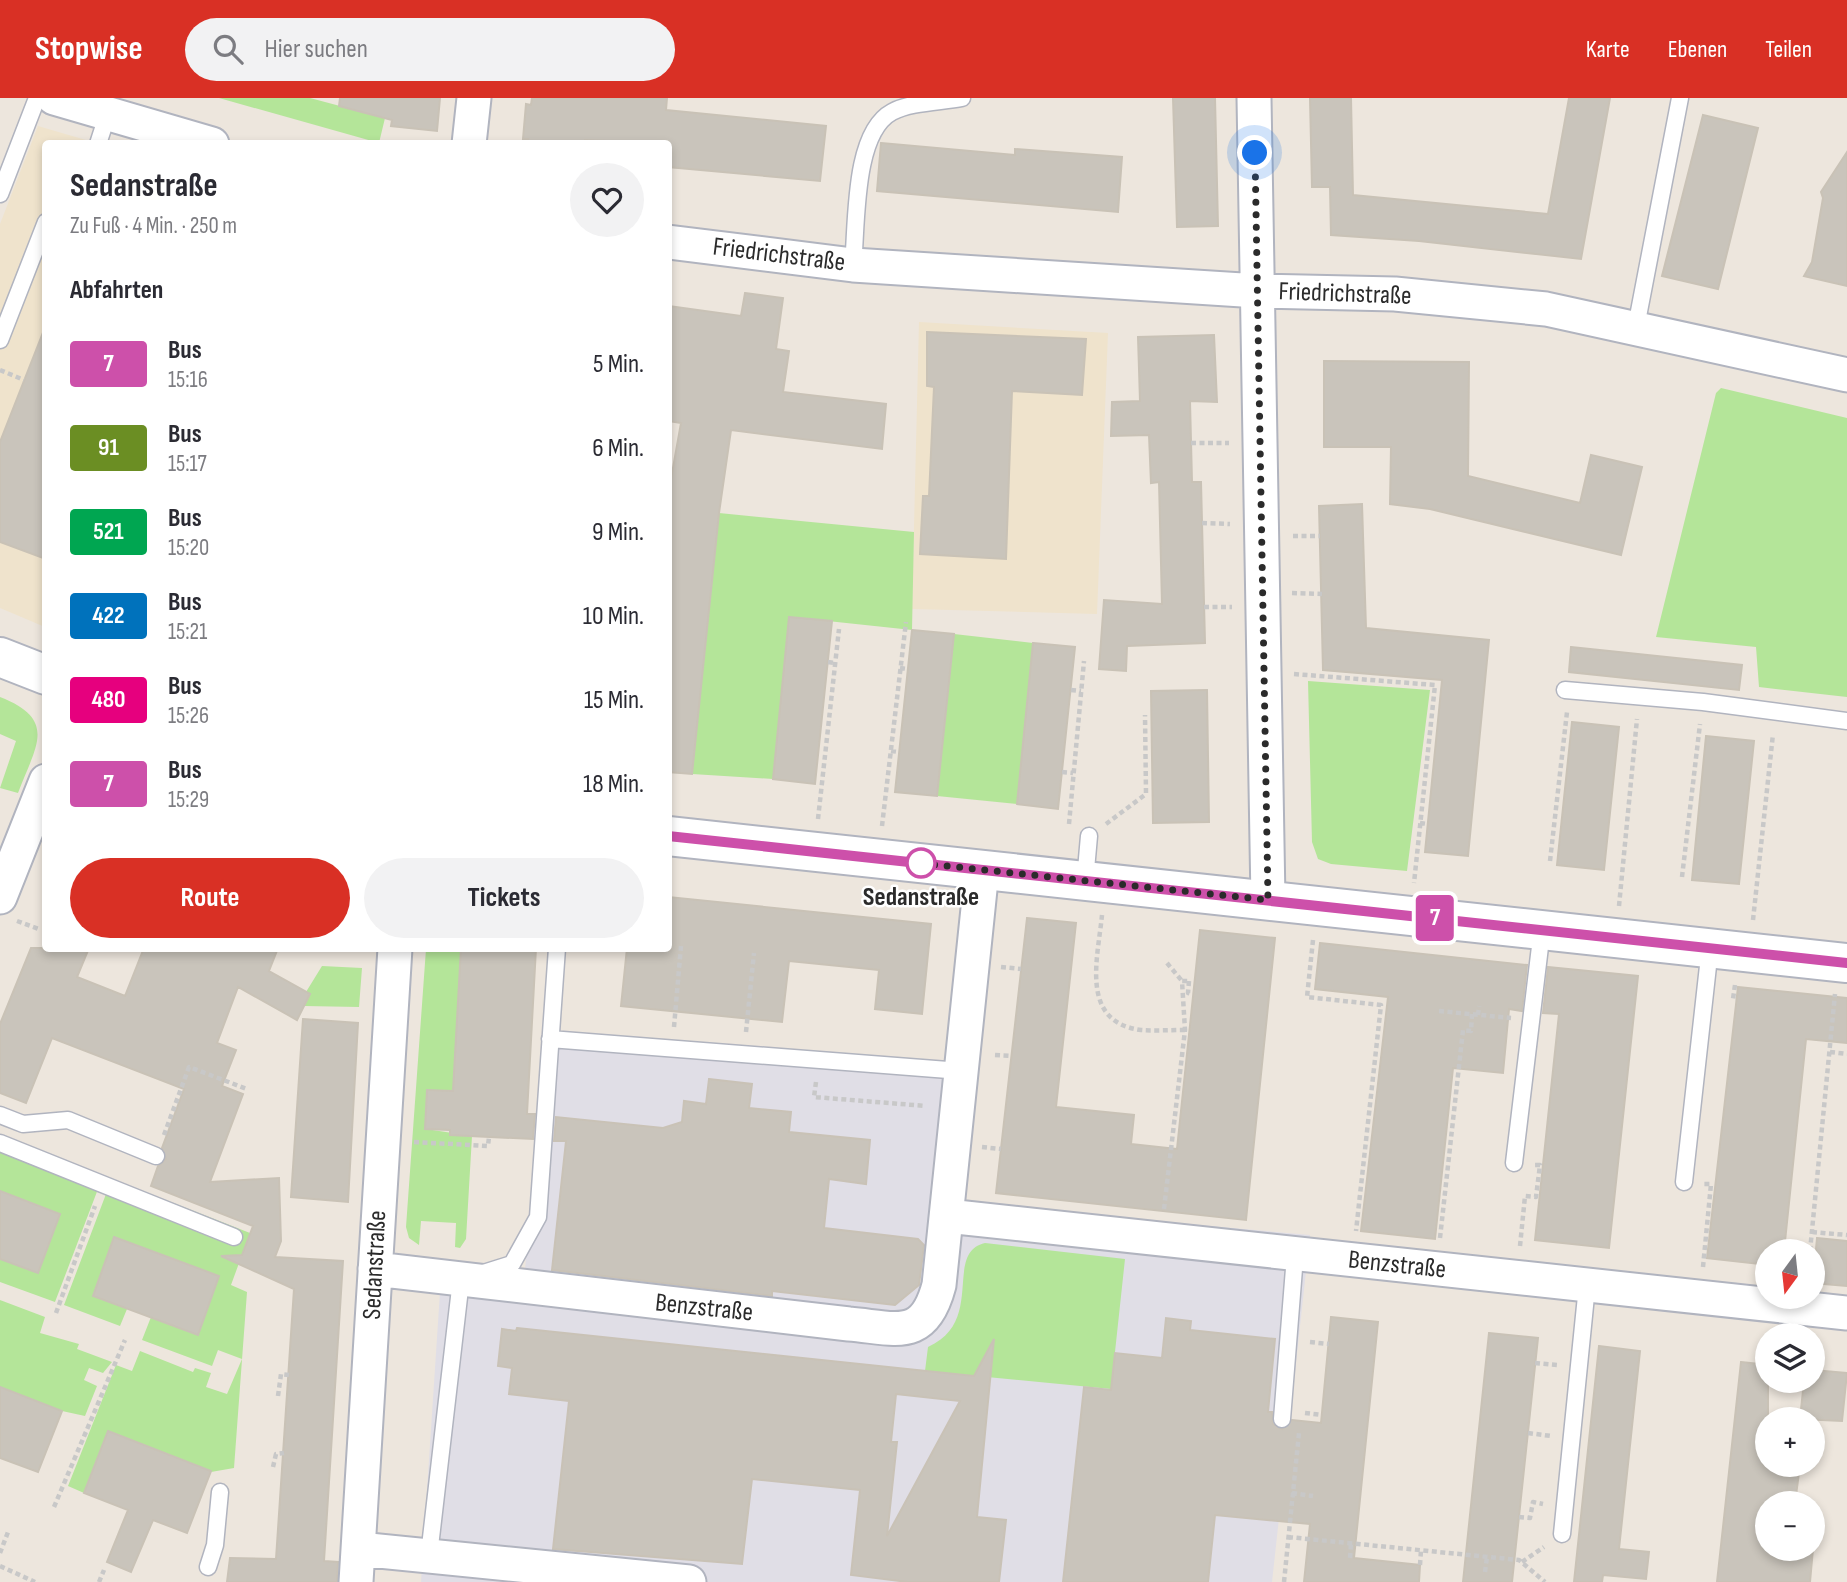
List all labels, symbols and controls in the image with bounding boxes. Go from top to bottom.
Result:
search box [185,18,675,81]
text: Stopwise [35,29,143,69]
icon: search [209,30,247,68]
text: Hier suchen [265,34,368,65]
text: Karte [1586,35,1630,64]
text: Ebenen [1668,35,1727,64]
text: Teilen [1765,35,1812,64]
your location [1237,135,1272,170]
button: heart [570,163,644,237]
text: Sedanstraße [70,166,218,206]
text: Zu Fuß · 4 Min. · 250 m [70,212,237,240]
street label: Friedrichstraße [711,232,847,278]
text: Abfahrten [70,275,163,306]
street label: Friedrichstraße [1278,276,1412,312]
text: Bus [168,335,202,366]
text: 7 [103,349,114,378]
text: 5 Min. [593,349,644,380]
text: 15:16 [168,366,208,394]
text: Bus [168,419,202,450]
text: 91 [98,433,119,462]
text: 6 Min. [592,433,644,464]
text: 15:17 [168,450,207,478]
text: Bus [168,503,202,534]
text: 521 [93,517,124,546]
text: 9 Min. [592,517,644,548]
text: 15:20 [168,534,209,562]
text: Bus [168,587,202,618]
text: 422 [92,601,125,630]
text: 10 Min. [583,601,644,632]
text: 15:21 [168,618,207,646]
text: Bus [168,671,202,702]
text: 480 [92,685,125,714]
text: 15 Min. [584,685,644,716]
text: 15:26 [168,702,209,730]
text: Bus [168,755,202,786]
text: 7 [103,769,114,798]
text: 18 Min. [583,769,644,800]
text: 15:29 [168,786,209,814]
marker: Sedanstraße [906,848,936,878]
button: Route [70,858,350,938]
button: Tickets [364,858,644,938]
place label: Sedanstraße [863,882,979,913]
line badge: 7 [1412,895,1458,941]
text: 7 [1430,903,1440,932]
street label: Sedanstraße [357,1210,393,1320]
north arrow [1755,1239,1825,1309]
map controls [1755,1239,1825,1561]
street label: Benzstraße [1347,1244,1447,1286]
street label: Benzstraße [654,1287,754,1329]
button: layers [1755,1323,1825,1393]
button: + [1755,1407,1825,1477]
button: − [1755,1491,1825,1561]

